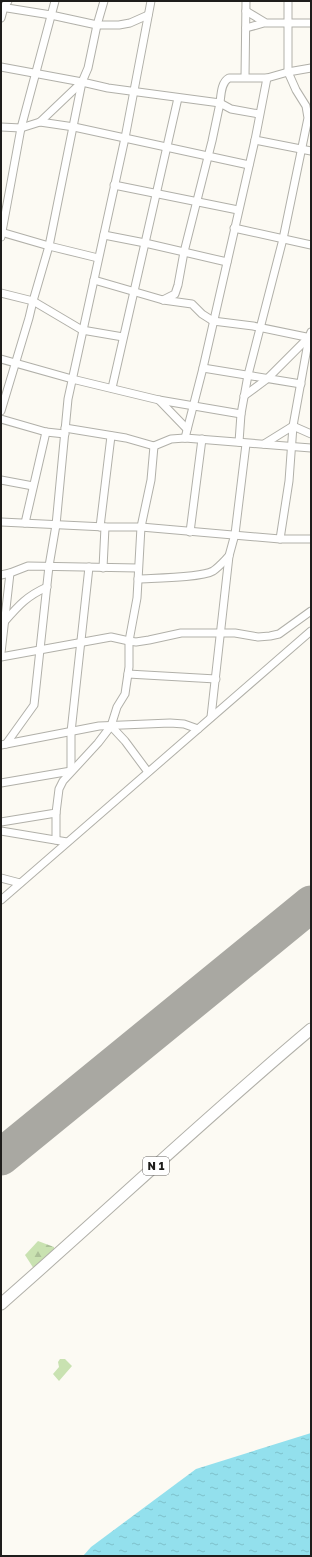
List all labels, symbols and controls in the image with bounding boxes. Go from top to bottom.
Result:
road number: N 1 [143,1157,169,1175]

